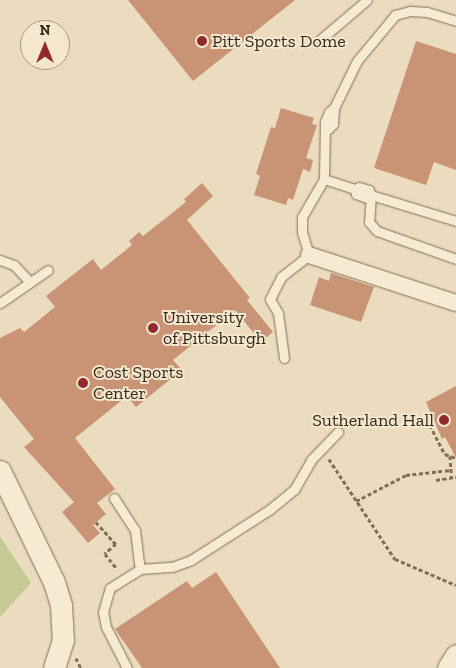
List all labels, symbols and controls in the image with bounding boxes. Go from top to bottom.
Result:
north arrow [20,20,70,70]
text: N [40,22,50,39]
place label: Pitt Sports Dome [212,30,346,52]
marker: Pitt Sports Dome [196,35,208,47]
place label: University of Pittsburgh [163,307,266,350]
marker: University of Pittsburgh [147,322,159,334]
place label: Cost Sports Center [93,362,183,404]
marker: Cost Sports Center [77,377,89,389]
place label: Sutherland Hall [312,409,434,431]
marker: Sutherland Hall [438,414,450,426]

